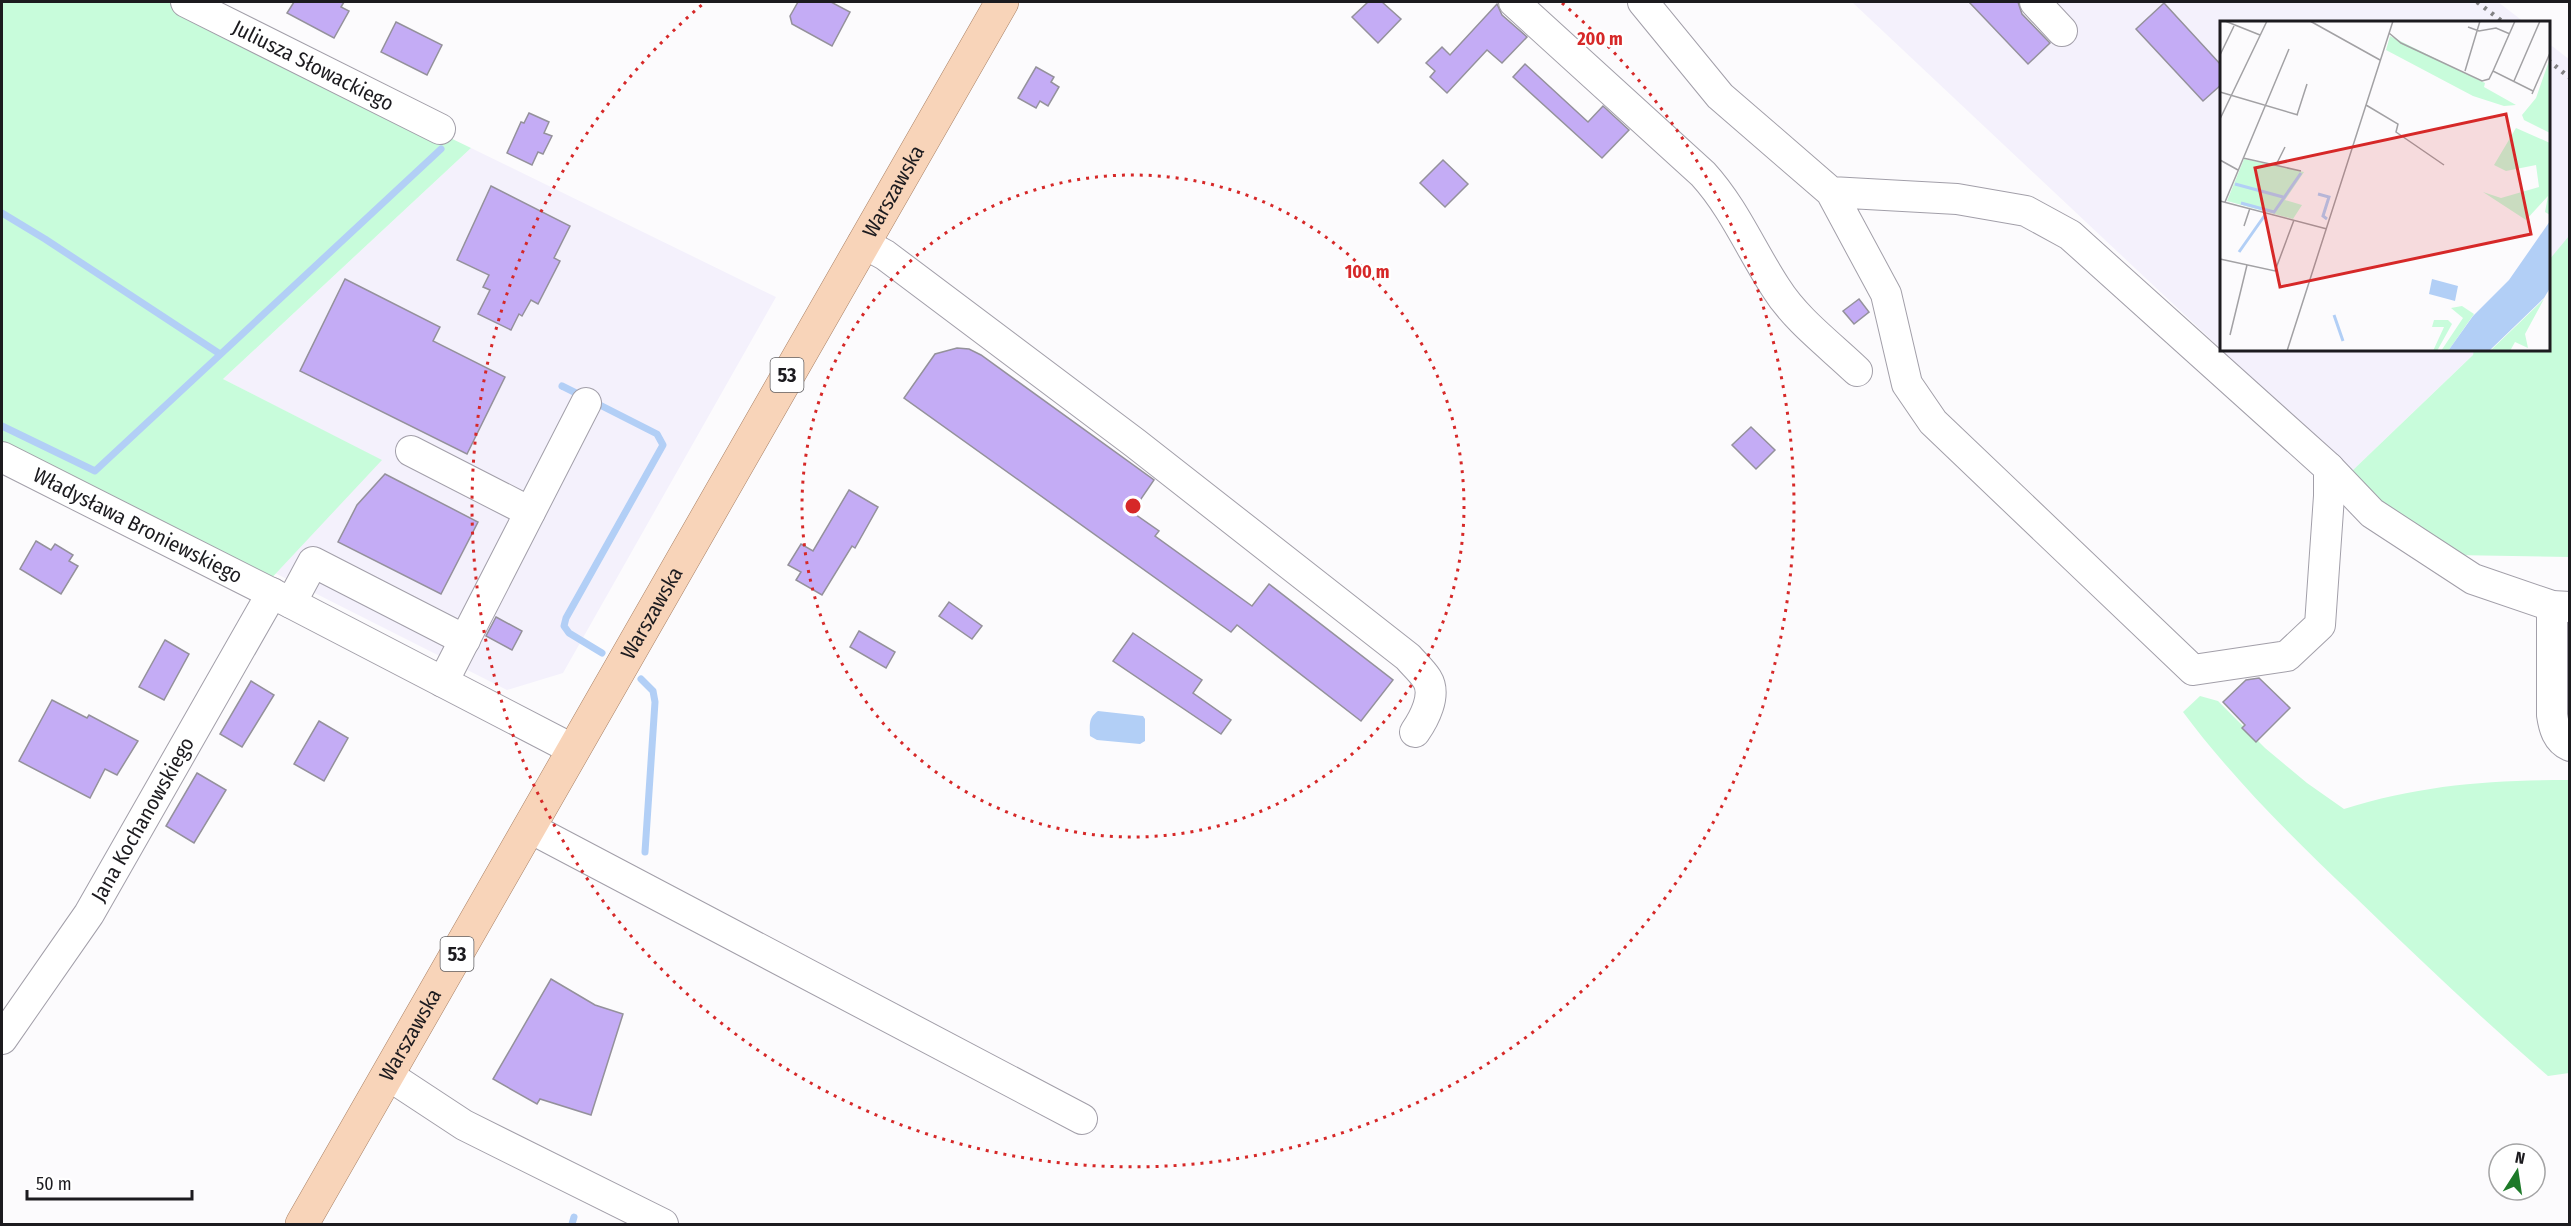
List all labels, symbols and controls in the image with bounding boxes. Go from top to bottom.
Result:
street label: Juliusza Słowackiego [228,14,398,117]
inset map [2220,21,2550,351]
text: 200 m [1576,28,1623,50]
street label: Warszawska [857,141,930,242]
text: 100 m [1345,261,1389,283]
road number: 53 [770,358,804,392]
street label: Władysława Broniewskiego [29,462,247,589]
centre of rings [1123,496,1143,516]
street label: Warszawska [615,562,689,664]
street label: Jana Kochanowskiego [86,733,200,907]
road number: 53 [440,937,474,971]
street label: Warszawska [374,984,447,1086]
north arrow [2487,1142,2547,1202]
text: N [2513,1148,2527,1168]
scale bar [27,1163,192,1201]
text: 50 m [36,1173,72,1195]

